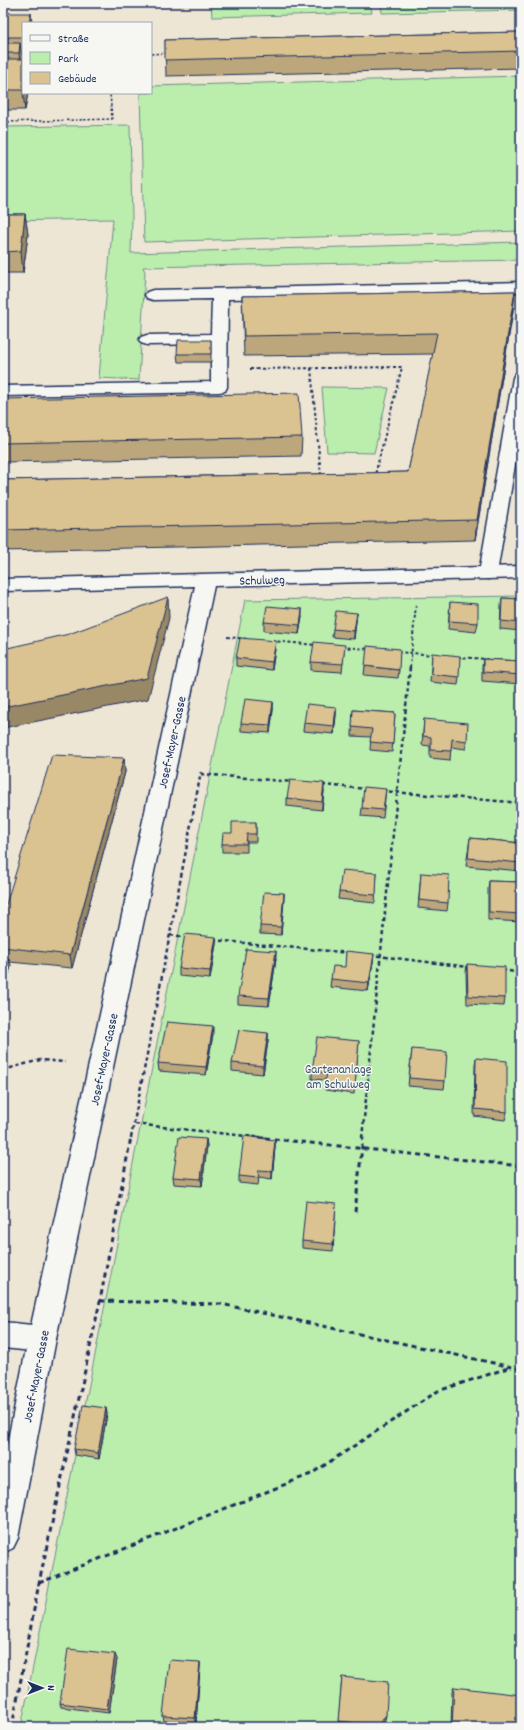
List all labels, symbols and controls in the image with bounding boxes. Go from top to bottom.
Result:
legend [22,22,152,94]
text: Straße [58,31,89,48]
text: Park [58,51,79,68]
text: Gebäude [58,71,97,88]
street label: Schulweg [239,571,285,592]
street label: Josef-Mayer-Gasse [154,694,193,790]
street label: Josef-Mayer-Gasse [86,1011,125,1107]
park label: Gartenanlage am Schulweg [305,1061,372,1095]
street label: Josef-Mayer-Gasse [19,1328,56,1424]
north arrow [22,1668,62,1708]
text: N [42,1685,58,1691]

